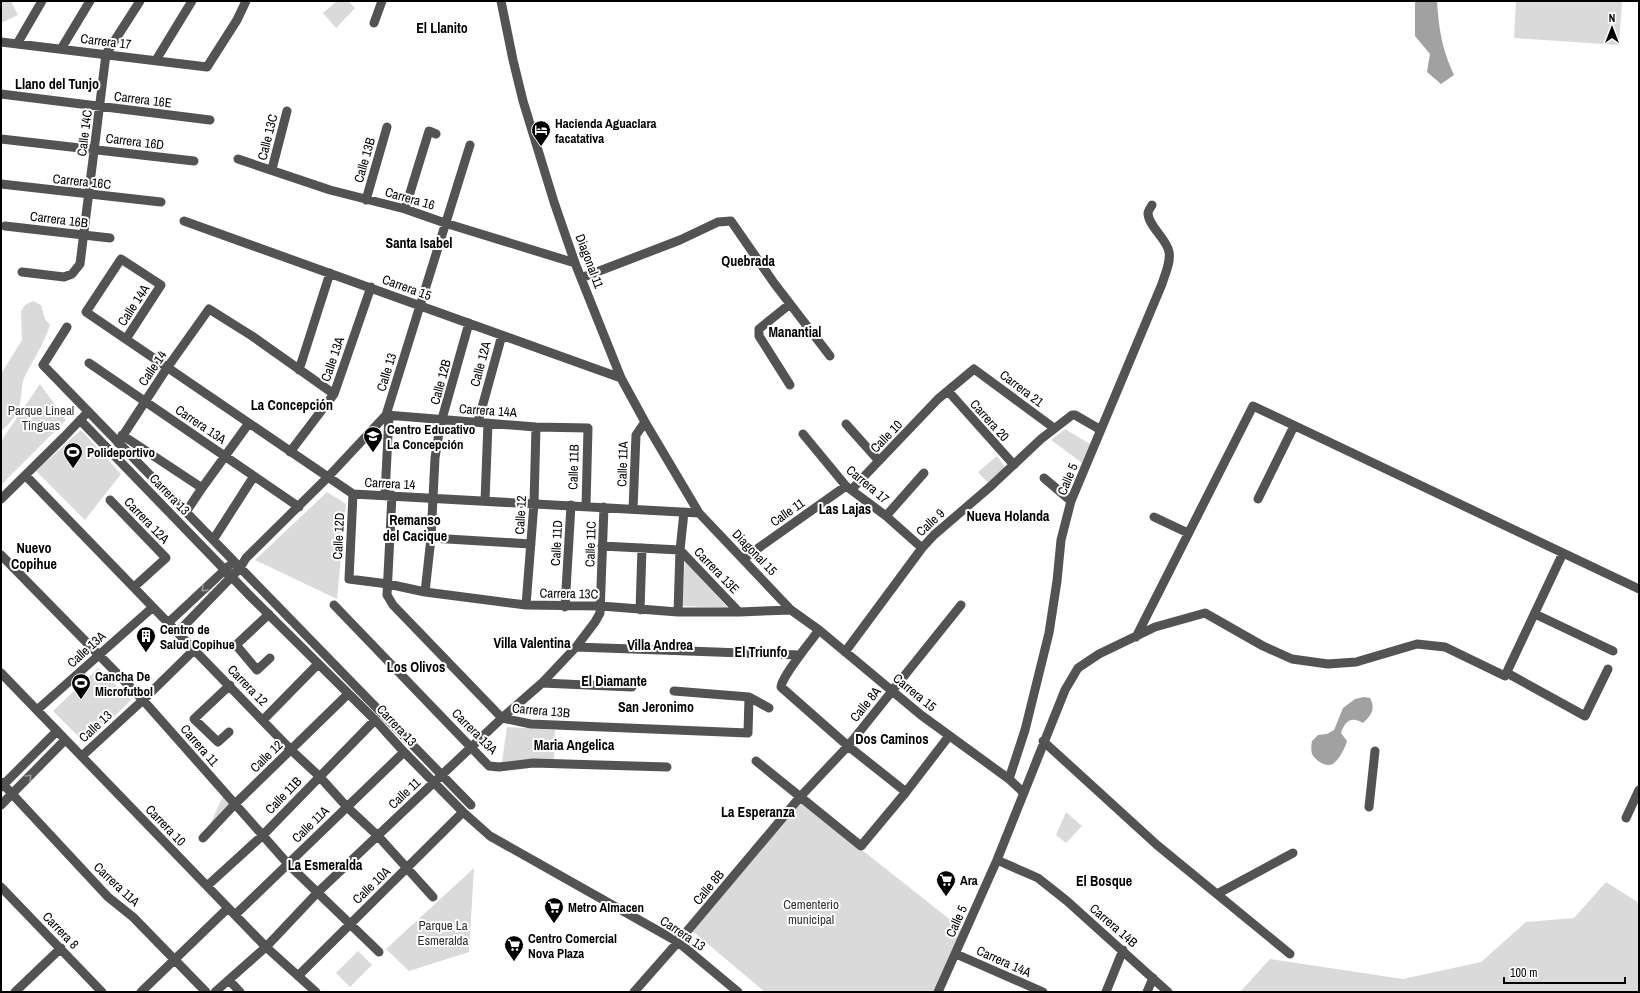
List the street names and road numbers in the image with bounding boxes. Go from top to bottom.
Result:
street label: Carrera 17 [80,30,132,53]
street label: Carrera 16E [113,88,173,111]
street label: Calle 14C [73,109,96,157]
street label: Calle 13C [254,112,281,162]
street label: Carrera 16D [105,129,165,154]
street label: Calle 13B [350,136,379,185]
street label: Carrera 16C [52,170,112,193]
street label: Carrera 16 [383,183,437,214]
street label: Carrera 16B [29,208,89,231]
street label: Diagonal 11 [571,232,608,291]
street label: Carrera 15 [380,271,434,304]
street label: Calle 14A [114,281,154,329]
street label: Calle 13A [317,334,348,384]
street label: Calle 12A [466,339,495,389]
street label: Calle 14 [134,347,170,389]
street label: Calle 13 [373,351,400,393]
street label: Calle 12B [426,358,455,407]
street label: Carrera 21 [996,366,1047,411]
street label: Carrera 20 [966,396,1013,445]
street label: Carrera 14A [458,400,518,421]
street label: Carrera 13A [172,401,230,448]
street label: Calle 10 [867,416,906,456]
street label: Calle 11A [613,440,632,487]
street label: Calle 11B [564,444,583,490]
street label: Carrera 17 [843,461,893,507]
street label: Calle 5 [1053,461,1082,498]
street label: Carrera 13 [146,470,193,519]
street label: Carrera 14 [364,474,416,493]
street label: Carrera 12A [120,494,174,548]
street label: Calle 11 [767,494,808,530]
street label: Calle 12 [511,495,530,535]
street label: Calle 9 [912,505,948,540]
street label: Calle 12D [329,512,348,560]
street label: Calle 11D [547,519,566,566]
street label: Calle 11C [581,520,600,567]
street label: Diagonal 15 [729,526,781,579]
street label: Carrera 13E [690,544,743,597]
street label: Carrera 13C [540,584,599,603]
street label: Calle 13A [63,627,110,671]
street label: Carrera 12 [224,661,271,710]
street label: Carrera 15 [890,670,940,715]
street label: Calle 8A [846,683,885,725]
street label: Carrera 13B [511,700,571,721]
street label: Carrera 13 [373,701,420,750]
street label: Carrera 13A [448,705,502,759]
street label: Calle 13 [75,707,115,746]
street label: Carrera 11 [177,721,223,770]
street label: Calle 12 [246,737,286,776]
street label: Calle 11B [261,773,305,818]
street label: Calle 11 [385,774,424,813]
street label: Carrera 10 [142,801,189,850]
street label: Calle 11A [288,802,333,846]
street label: Carrera 11A [90,859,144,911]
street label: Calle 10A [349,863,395,908]
street label: Calle 8B [689,866,728,908]
street label: Carrera 14B [1086,900,1141,951]
street label: Calle 5 [942,903,971,940]
street label: Carrera 8 [39,908,82,952]
street label: Carrera 13 [657,912,709,955]
street label: Carrera 14A [974,942,1035,981]

